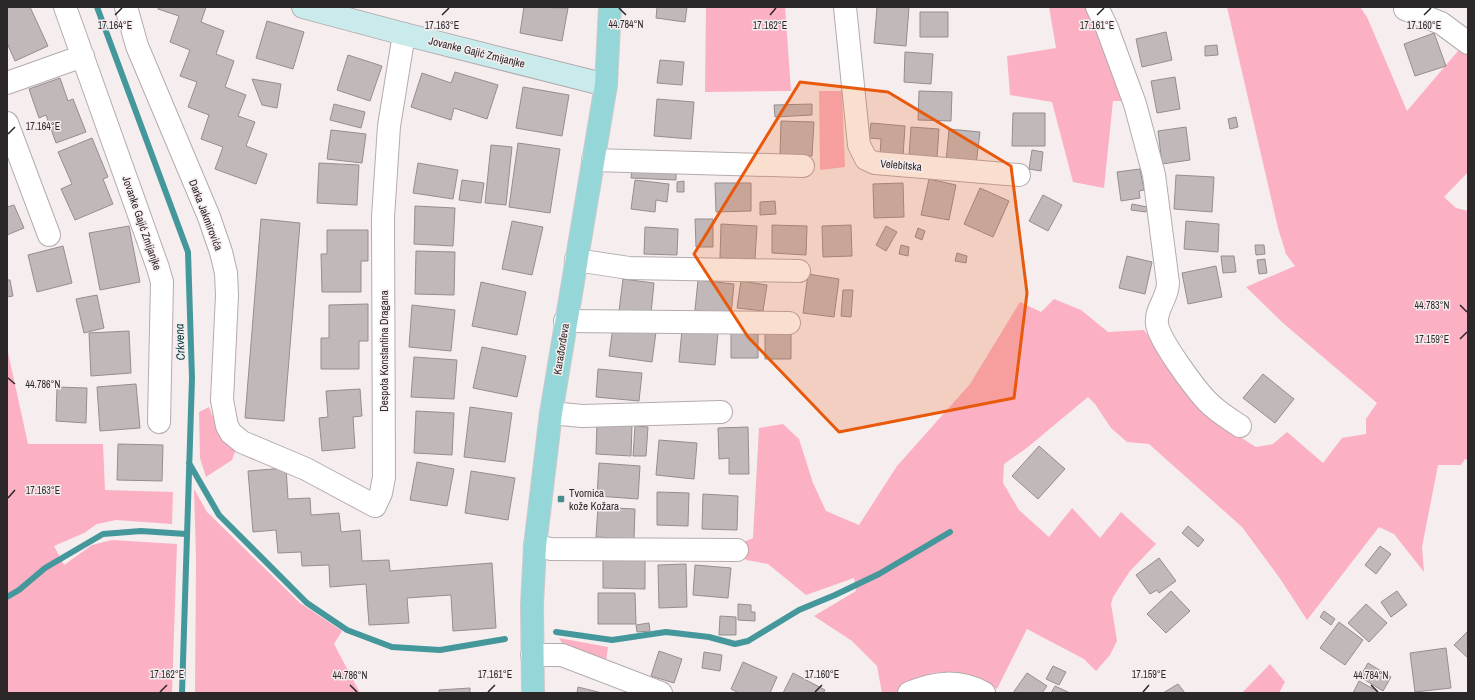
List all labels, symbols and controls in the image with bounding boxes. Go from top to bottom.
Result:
text: 44.784°N [609,18,644,31]
text: 17.164°E [98,19,132,32]
text: 17.163°E [425,19,459,32]
text: 17.162°E [753,19,787,32]
text: 17.161°E [1080,19,1114,32]
text: 17.160°E [1407,19,1441,32]
street label: Jovanke Gajić Zmijanjke [427,33,527,71]
text: 17.164°E [26,120,60,133]
street label: Velebitska [880,156,922,174]
street label: Jovanke Gajić Zmijanjke [119,174,165,272]
street label: Darka Jakmirovića [186,177,226,253]
street label: Despota Konstantina Dragana [377,290,391,412]
text: 44.783°N [1415,299,1450,312]
street label: Karađorđeva [550,322,572,376]
water label: Crkvena [171,323,189,361]
text: 17.159°E [1415,333,1449,346]
text: 44.786°N [26,378,61,391]
text: 17.163°E [26,484,60,497]
place label: Tvornica kože Kožara [569,486,619,513]
marker: Tvornica kože Kožara [556,494,566,504]
text: 17.162°E [150,668,184,681]
text: 17.161°E [478,668,512,681]
text: 17.160°E [805,668,839,681]
text: 17.159°E [1132,668,1166,681]
text: 44.786°N [333,669,368,682]
text: 44.784°N [1354,669,1389,682]

